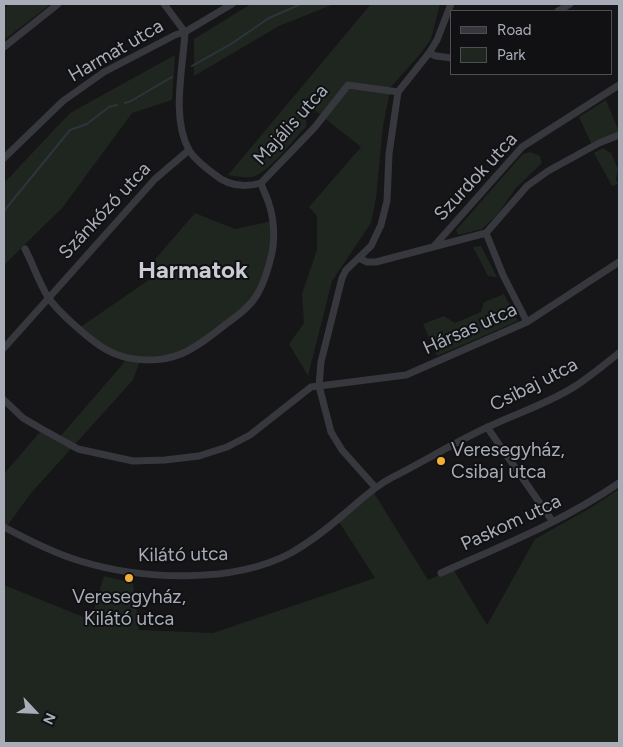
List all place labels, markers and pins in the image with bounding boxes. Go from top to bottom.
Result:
place label: Veresegyház, Csibaj utca [451,439,565,483]
marker: Veresegyház, Csibaj utca [435,455,447,467]
marker: Veresegyház, Kilátó utca [123,572,135,584]
place label: Veresegyház, Kilátó utca [72,586,186,630]

